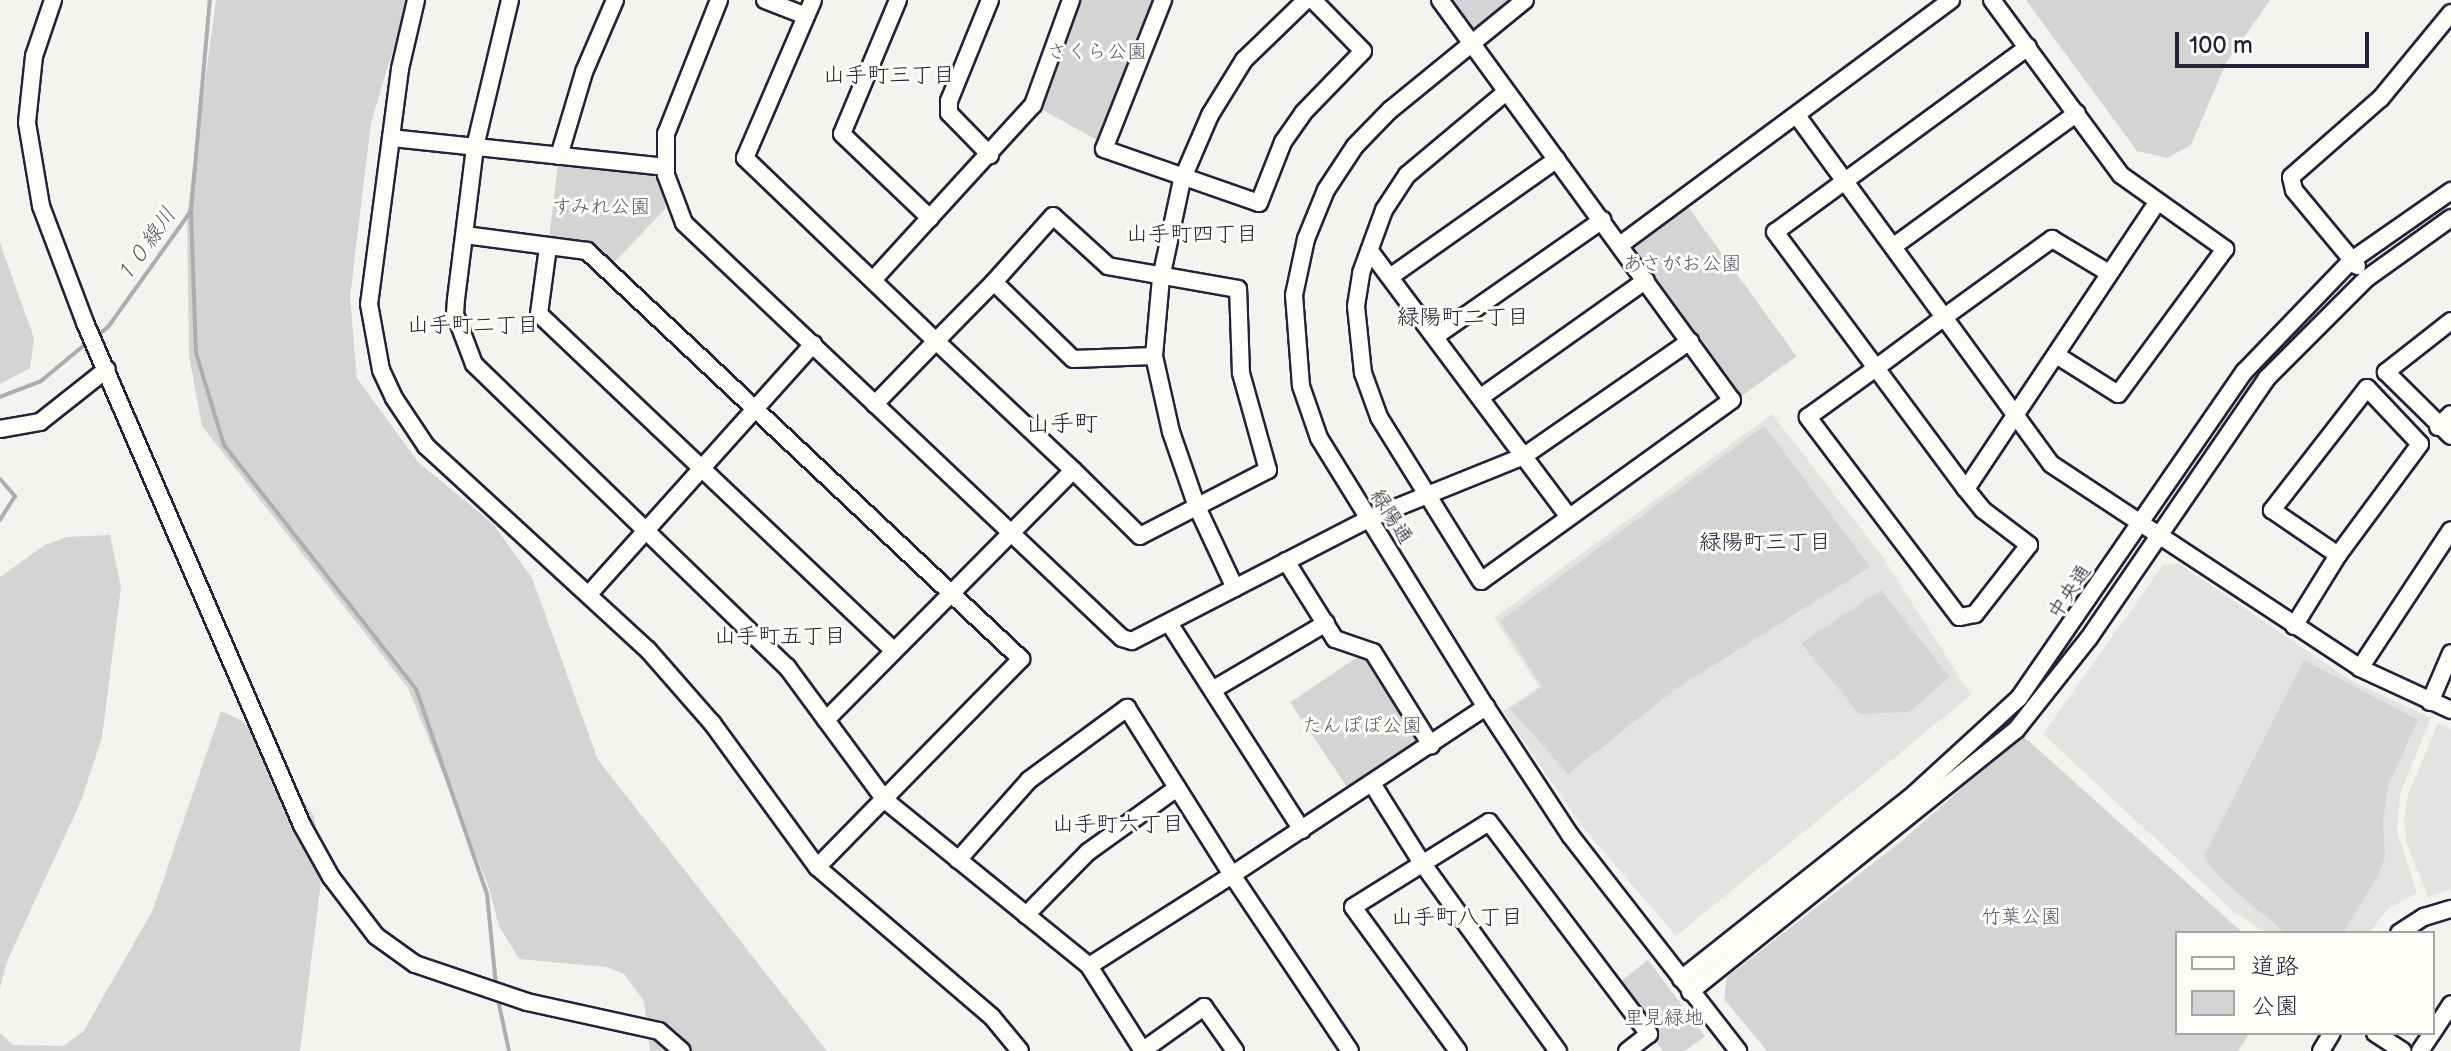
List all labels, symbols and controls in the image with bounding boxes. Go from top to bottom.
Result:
scale bar [2179,16,2373,66]
text: 100 m [2189,31,2253,60]
park label: さくら公園 [1047,40,1147,64]
district label: 山手町三丁目 [823,63,955,89]
park label: すみれ公園 [551,195,651,219]
water label: １０線川 [110,202,182,290]
district label: 山手町四丁目 [1126,222,1258,248]
park label: あさがお公園 [1622,252,1742,276]
district label: 緑陽町二丁目 [1397,305,1529,331]
district label: 山手町二丁目 [407,313,539,339]
district label: 山手町 [1026,410,1098,438]
street label: 緑陽通 [1365,485,1417,549]
district label: 緑陽町三丁目 [1699,530,1831,556]
street label: 中央通 [2043,560,2097,624]
district label: 山手町五丁目 [714,624,846,650]
park label: たんぽぽ公園 [1302,714,1422,738]
district label: 山手町六丁目 [1052,812,1184,838]
district label: 山手町八丁目 [1391,905,1523,931]
park label: 竹葉公園 [1981,905,2061,929]
legend [2175,931,2435,1035]
text: 道路 [2251,952,2299,981]
text: 公園 [2251,992,2299,1021]
park label: 里見緑地 [1624,1006,1704,1030]

